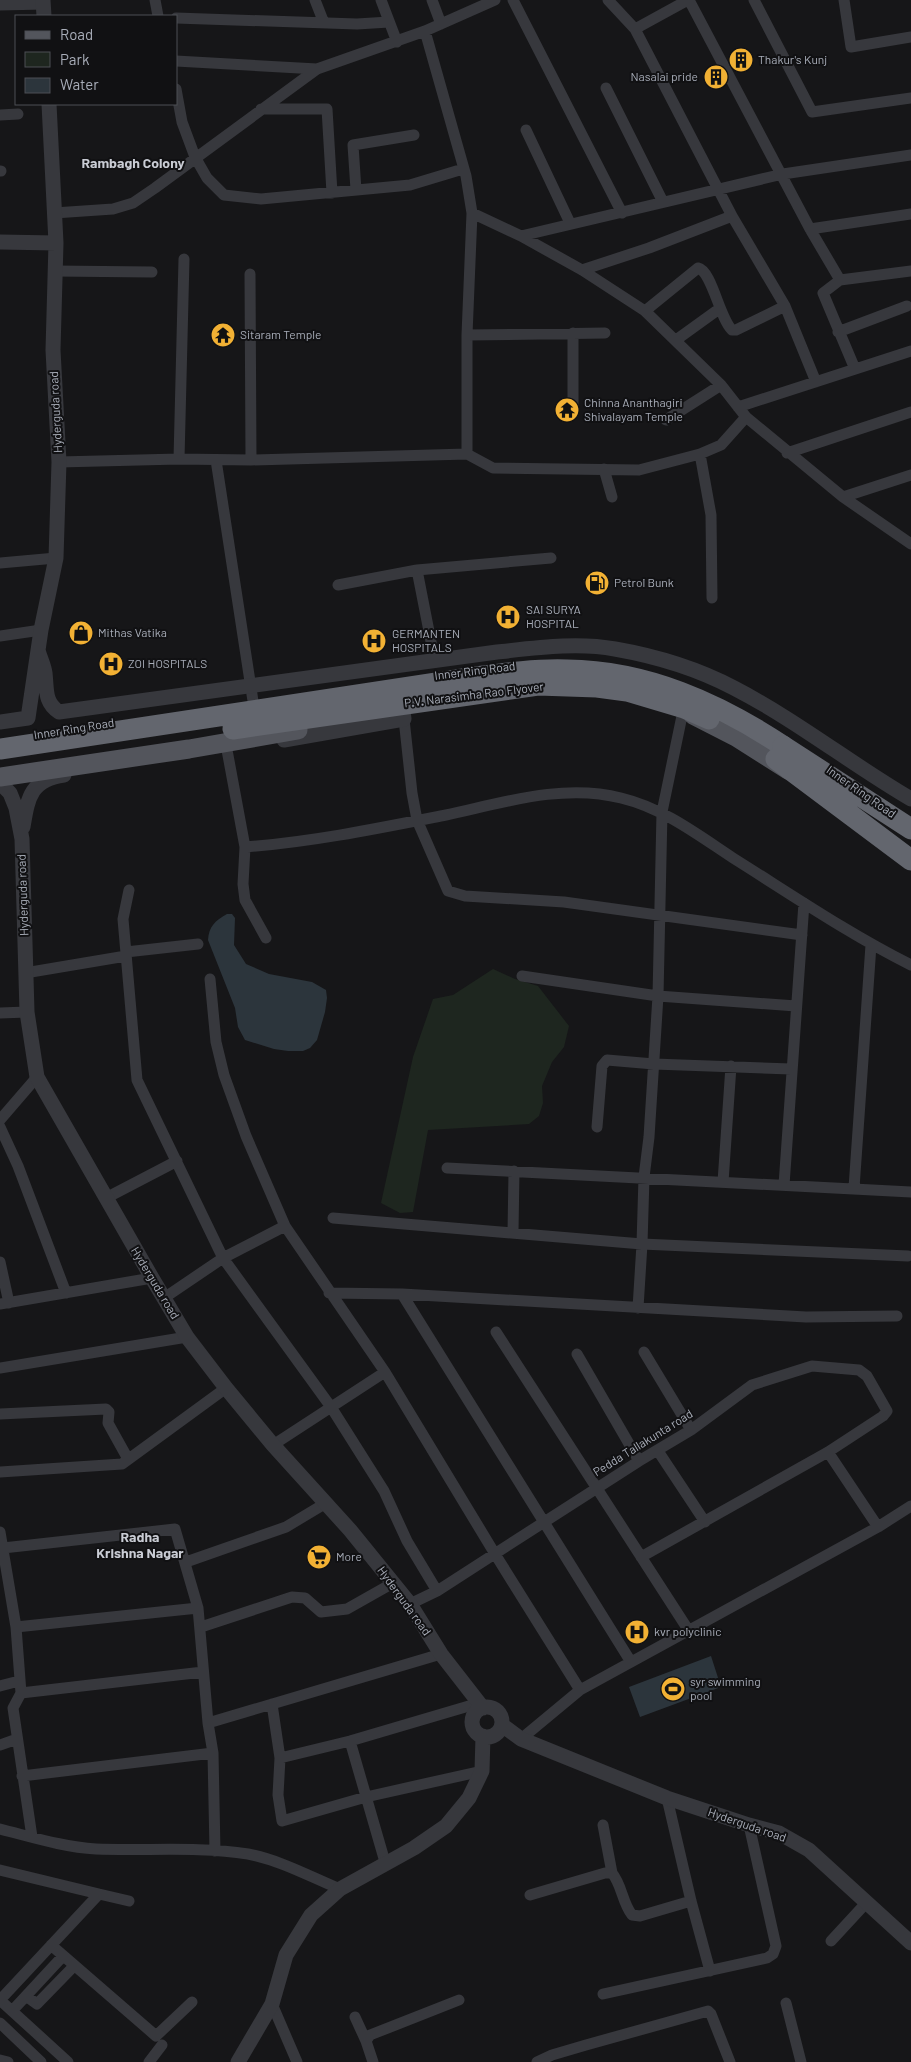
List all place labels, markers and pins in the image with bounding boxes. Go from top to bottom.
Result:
building icon: Thakur's Kunj [728,47,754,73]
place label: Thakur's Kunj [758,52,827,66]
building icon: Nasalai pride [703,64,729,90]
place label: Nasalai pride [630,69,698,83]
temple icon: Sitaram Temple [210,322,236,348]
place label: Sitaram Temple [240,327,321,341]
place label: Chinna Ananthagiri Shivalayam Temple [584,395,683,423]
temple icon: Chinna Ananthagiri Shivalayam Temple [554,397,580,423]
fuel station icon: Petrol Bunk [584,570,610,596]
place label: Petrol Bunk [614,575,674,589]
place label: SAI SURYA HOSPITAL [526,602,581,630]
hospital icon: SAI SURYA HOSPITAL [495,604,521,630]
shop icon: Mithas Vatika [68,620,94,646]
place label: Mithas Vatika [98,625,167,639]
place label: GERMANTEN HOSPITALS [392,626,460,654]
hospital icon: GERMANTEN HOSPITALS [361,628,387,654]
hospital icon: ZOI HOSPITALS [98,651,124,677]
place label: ZOI HOSPITALS [128,656,207,670]
supermarket icon: More [306,1544,332,1570]
place label: More [336,1549,362,1563]
hospital icon: kvr polyclinic [624,1619,650,1645]
place label: kvr polyclinic [654,1624,721,1638]
place label: syr swimming pool [690,1674,761,1702]
sports icon: syr swimming pool [660,1676,686,1702]

